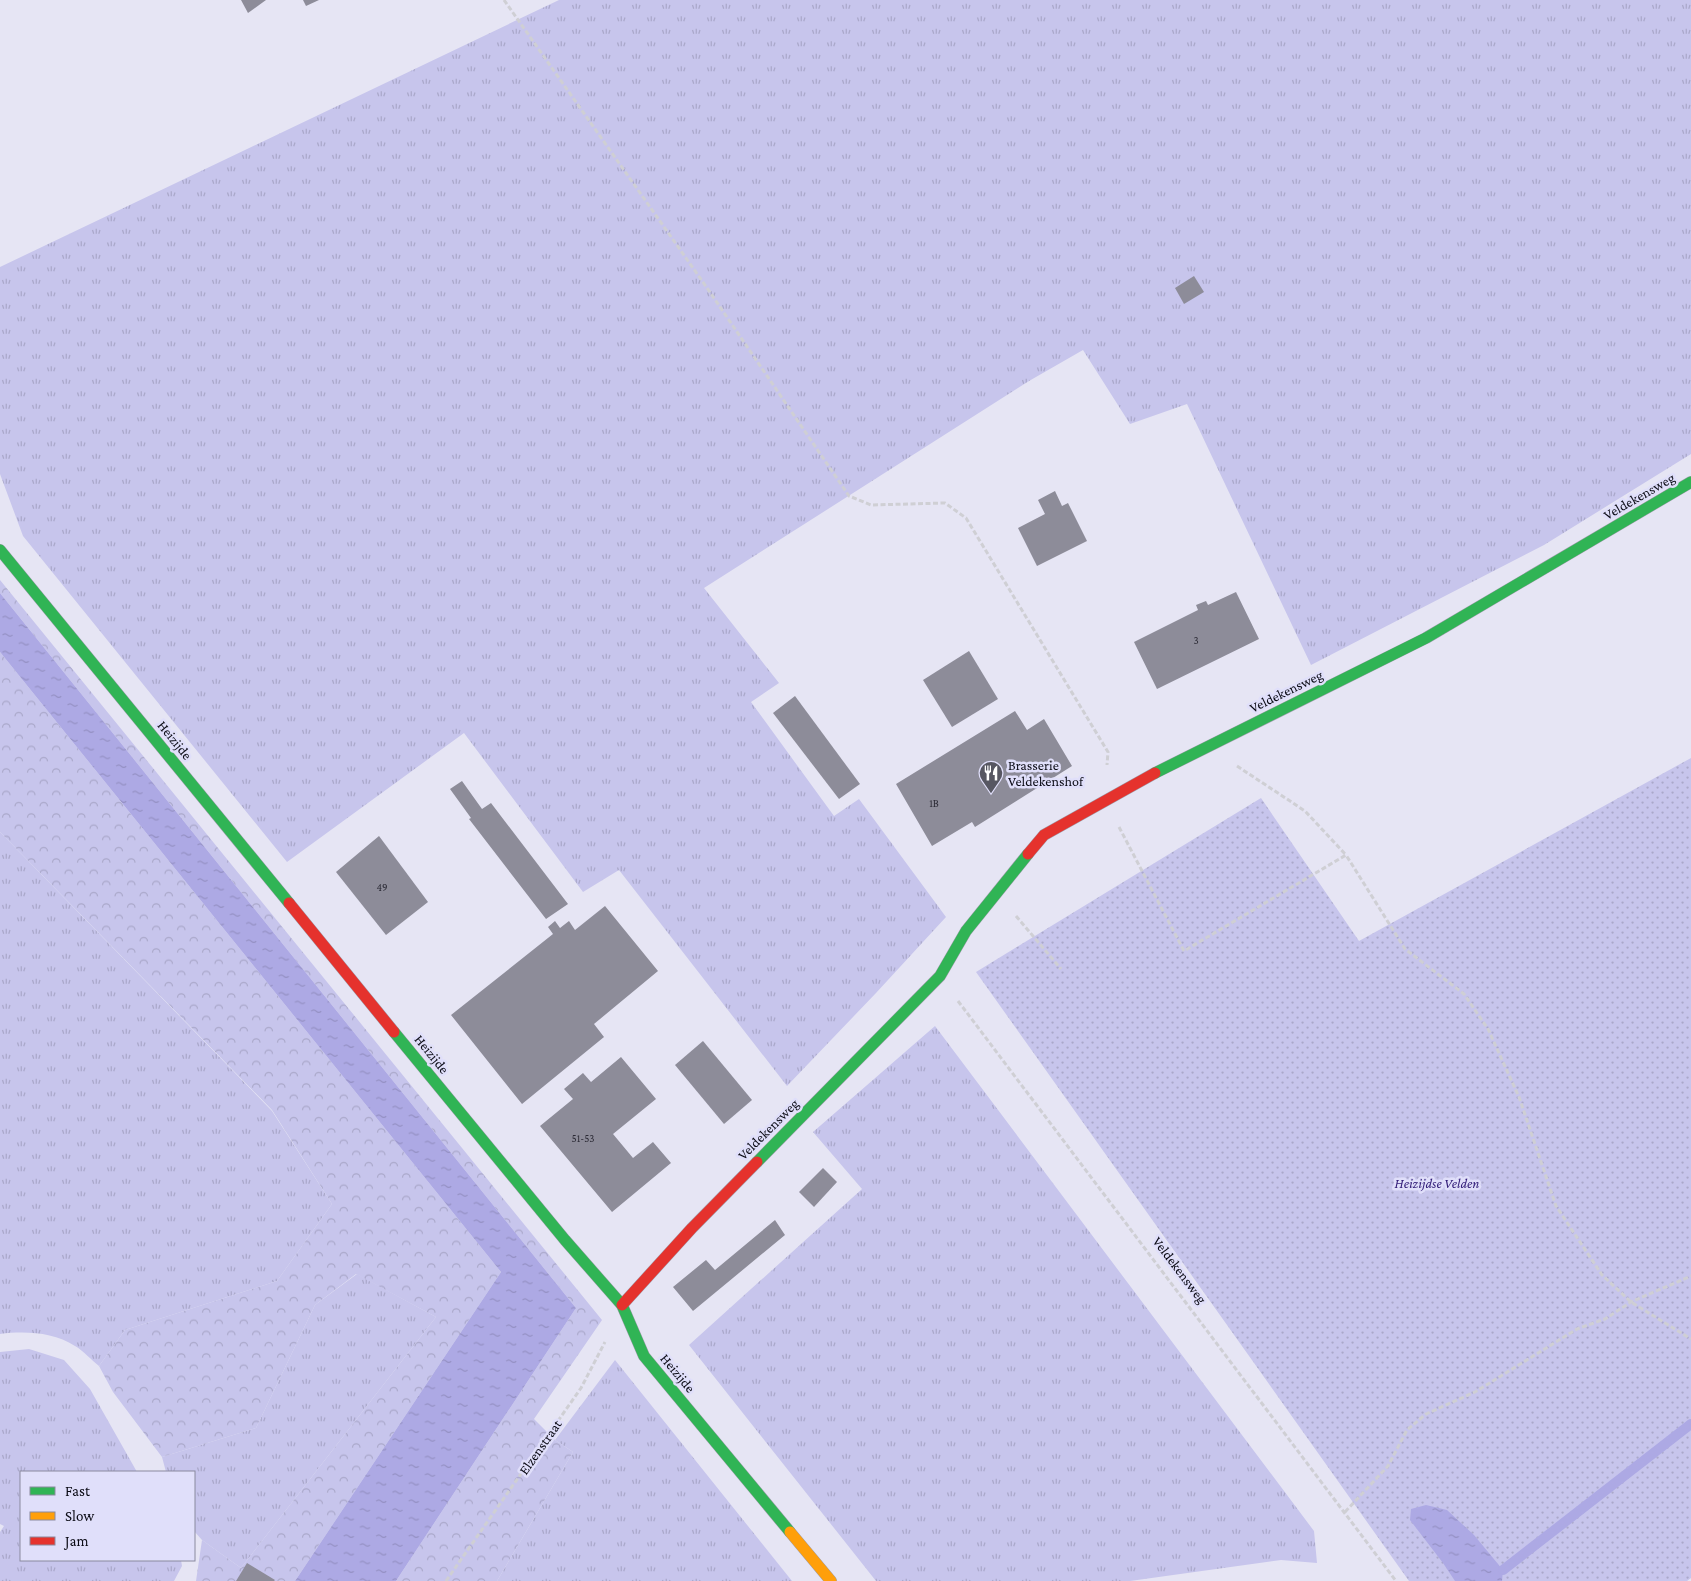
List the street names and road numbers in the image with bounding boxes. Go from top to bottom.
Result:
street label: Veldekensweg [1601,469,1678,523]
street label: Veldekensweg [1247,666,1325,716]
street label: Heizijde [154,717,196,763]
street label: Heizijde [411,1031,453,1077]
street label: Veldekensweg [734,1095,802,1163]
street label: Veldekensweg [1150,1233,1210,1307]
street label: Heizijde [656,1350,699,1396]
street label: Elzenstraat [515,1416,565,1478]

